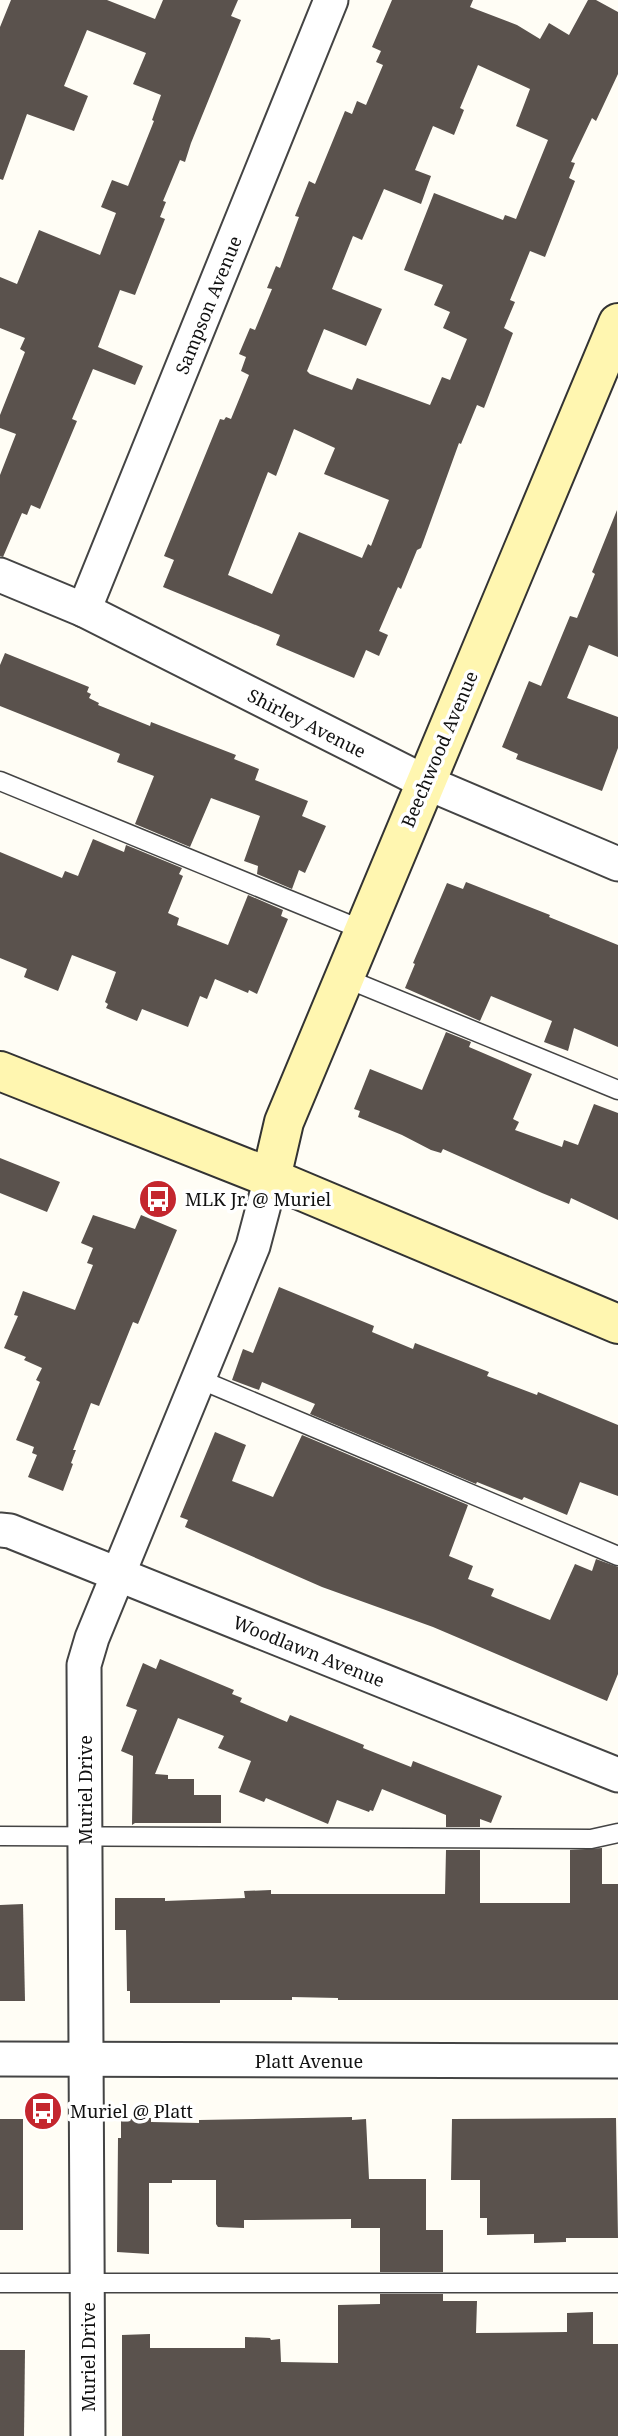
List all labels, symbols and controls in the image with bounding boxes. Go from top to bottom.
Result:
street label: Sampson Avenue [169,232,247,378]
street label: Beechwood Avenue [395,667,483,831]
street label: Shirley Avenue [244,683,370,763]
bus stop icon: MLK Jr. @ Muriel [137,1178,179,1220]
place label: MLK Jr. @ Muriel [185,1187,332,1211]
street label: Woodlawn Avenue [230,1610,388,1692]
street label: Muriel Drive [73,1735,97,1845]
street label: Platt Avenue [255,2049,363,2073]
bus stop icon: Muriel @ Platt [22,2090,64,2132]
place label: Muriel @ Platt [70,2099,193,2123]
street label: Muriel Drive [76,2302,100,2412]

